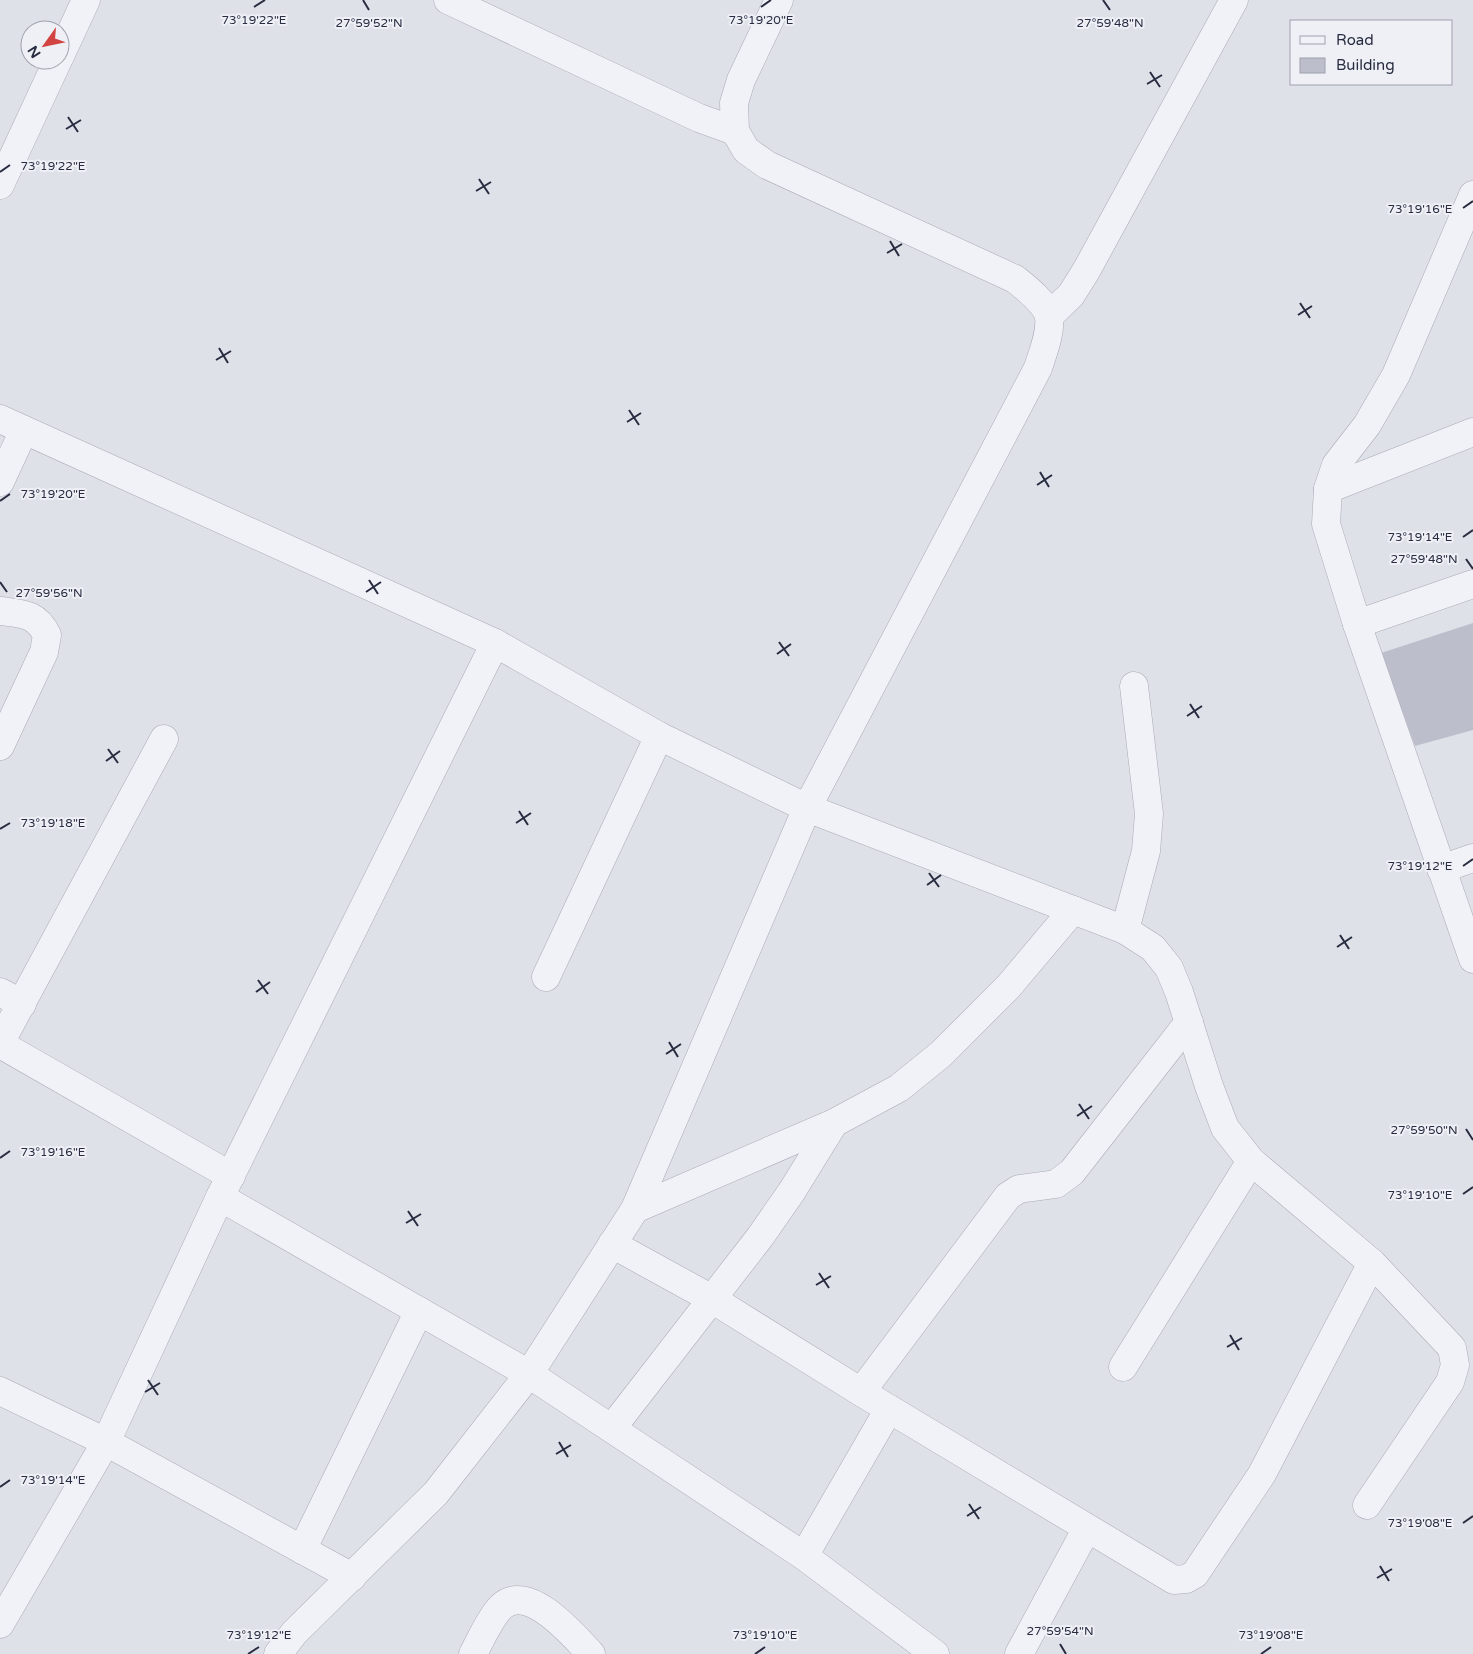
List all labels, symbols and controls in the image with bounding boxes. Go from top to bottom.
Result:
text: 73°19'22"E [221,13,287,27]
text: 73°19'20"E [728,13,794,27]
text: 27°59'52"N [335,16,403,30]
text: 27°59'48"N [1076,16,1144,30]
north arrow [20,20,70,70]
legend [1290,20,1453,85]
text: Road [1336,31,1374,49]
text: N [24,42,45,61]
text: Building [1336,56,1395,74]
text: 73°19'22"E [20,159,86,173]
text: 73°19'16"E [1387,202,1453,216]
text: 73°19'20"E [20,487,86,501]
text: 73°19'14"E [1387,530,1453,544]
text: 27°59'48"N [1390,552,1458,566]
text: 27°59'56"N [15,586,83,600]
text: 73°19'18"E [20,816,86,830]
text: 73°19'12"E [1387,859,1453,873]
text: 27°59'50"N [1390,1123,1458,1137]
text: 73°19'16"E [20,1145,86,1159]
text: 73°19'10"E [1387,1188,1453,1202]
text: 73°19'14"E [20,1473,86,1487]
text: 73°19'08"E [1387,1516,1453,1530]
text: 27°59'54"N [1026,1624,1094,1638]
text: 73°19'12"E [226,1628,292,1642]
text: 73°19'10"E [732,1628,798,1642]
text: 73°19'08"E [1238,1628,1304,1642]

